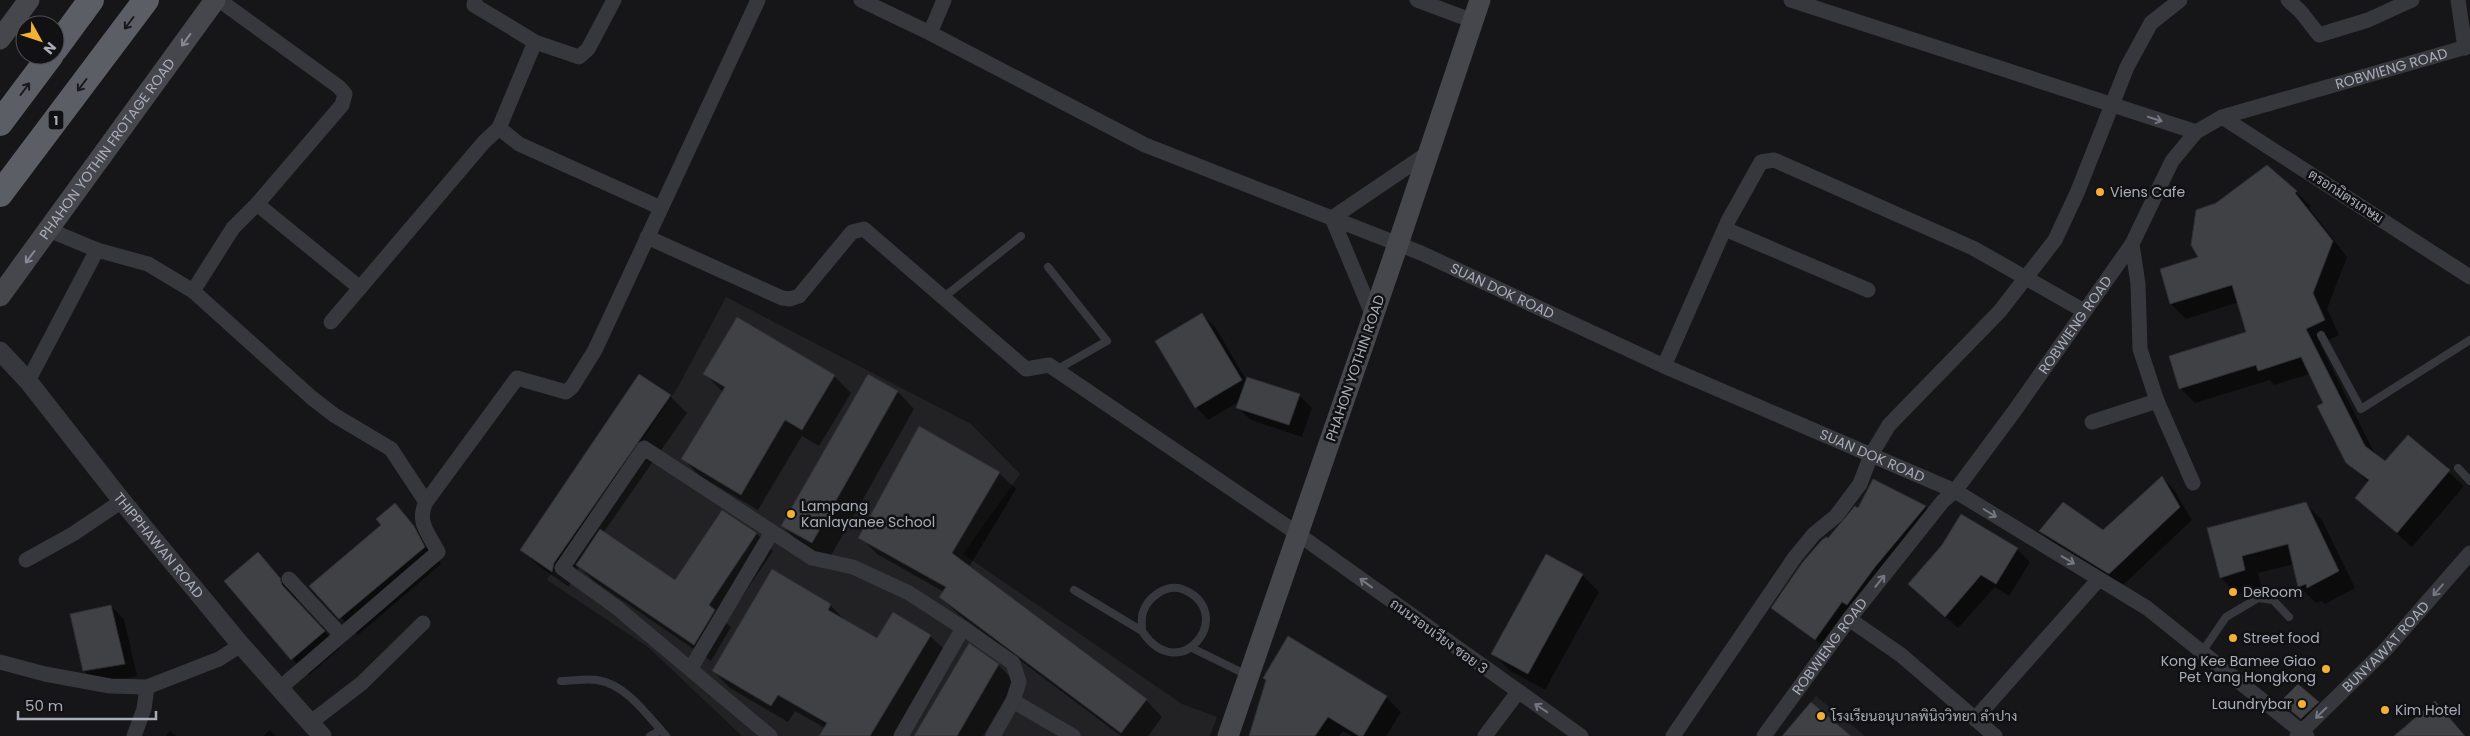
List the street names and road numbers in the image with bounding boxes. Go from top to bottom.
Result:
street label: ROBWIENG ROAD [2333,43,2450,94]
street label: PHAHON YOTHIN FROTAGE ROAD [34,54,180,243]
road number: 1 [48,110,64,130]
street label: ตรอกมิตรเกษม [2305,164,2387,228]
street label: SUAN DOK ROAD [1447,258,1558,324]
street label: ROBWIENG ROAD [2033,272,2117,378]
street label: PHAHON YOTHIN ROAD [1321,292,1390,444]
street label: SUAN DOK ROAD [1817,424,1928,487]
street label: THIPPHAWAN ROAD [109,488,208,603]
street label: ถนนรอบเวียง ซอย 3 [1386,594,1492,678]
street label: ROBWIENG ROAD [1787,594,1872,699]
street label: BUNYAWAT ROAD [2338,597,2434,697]

